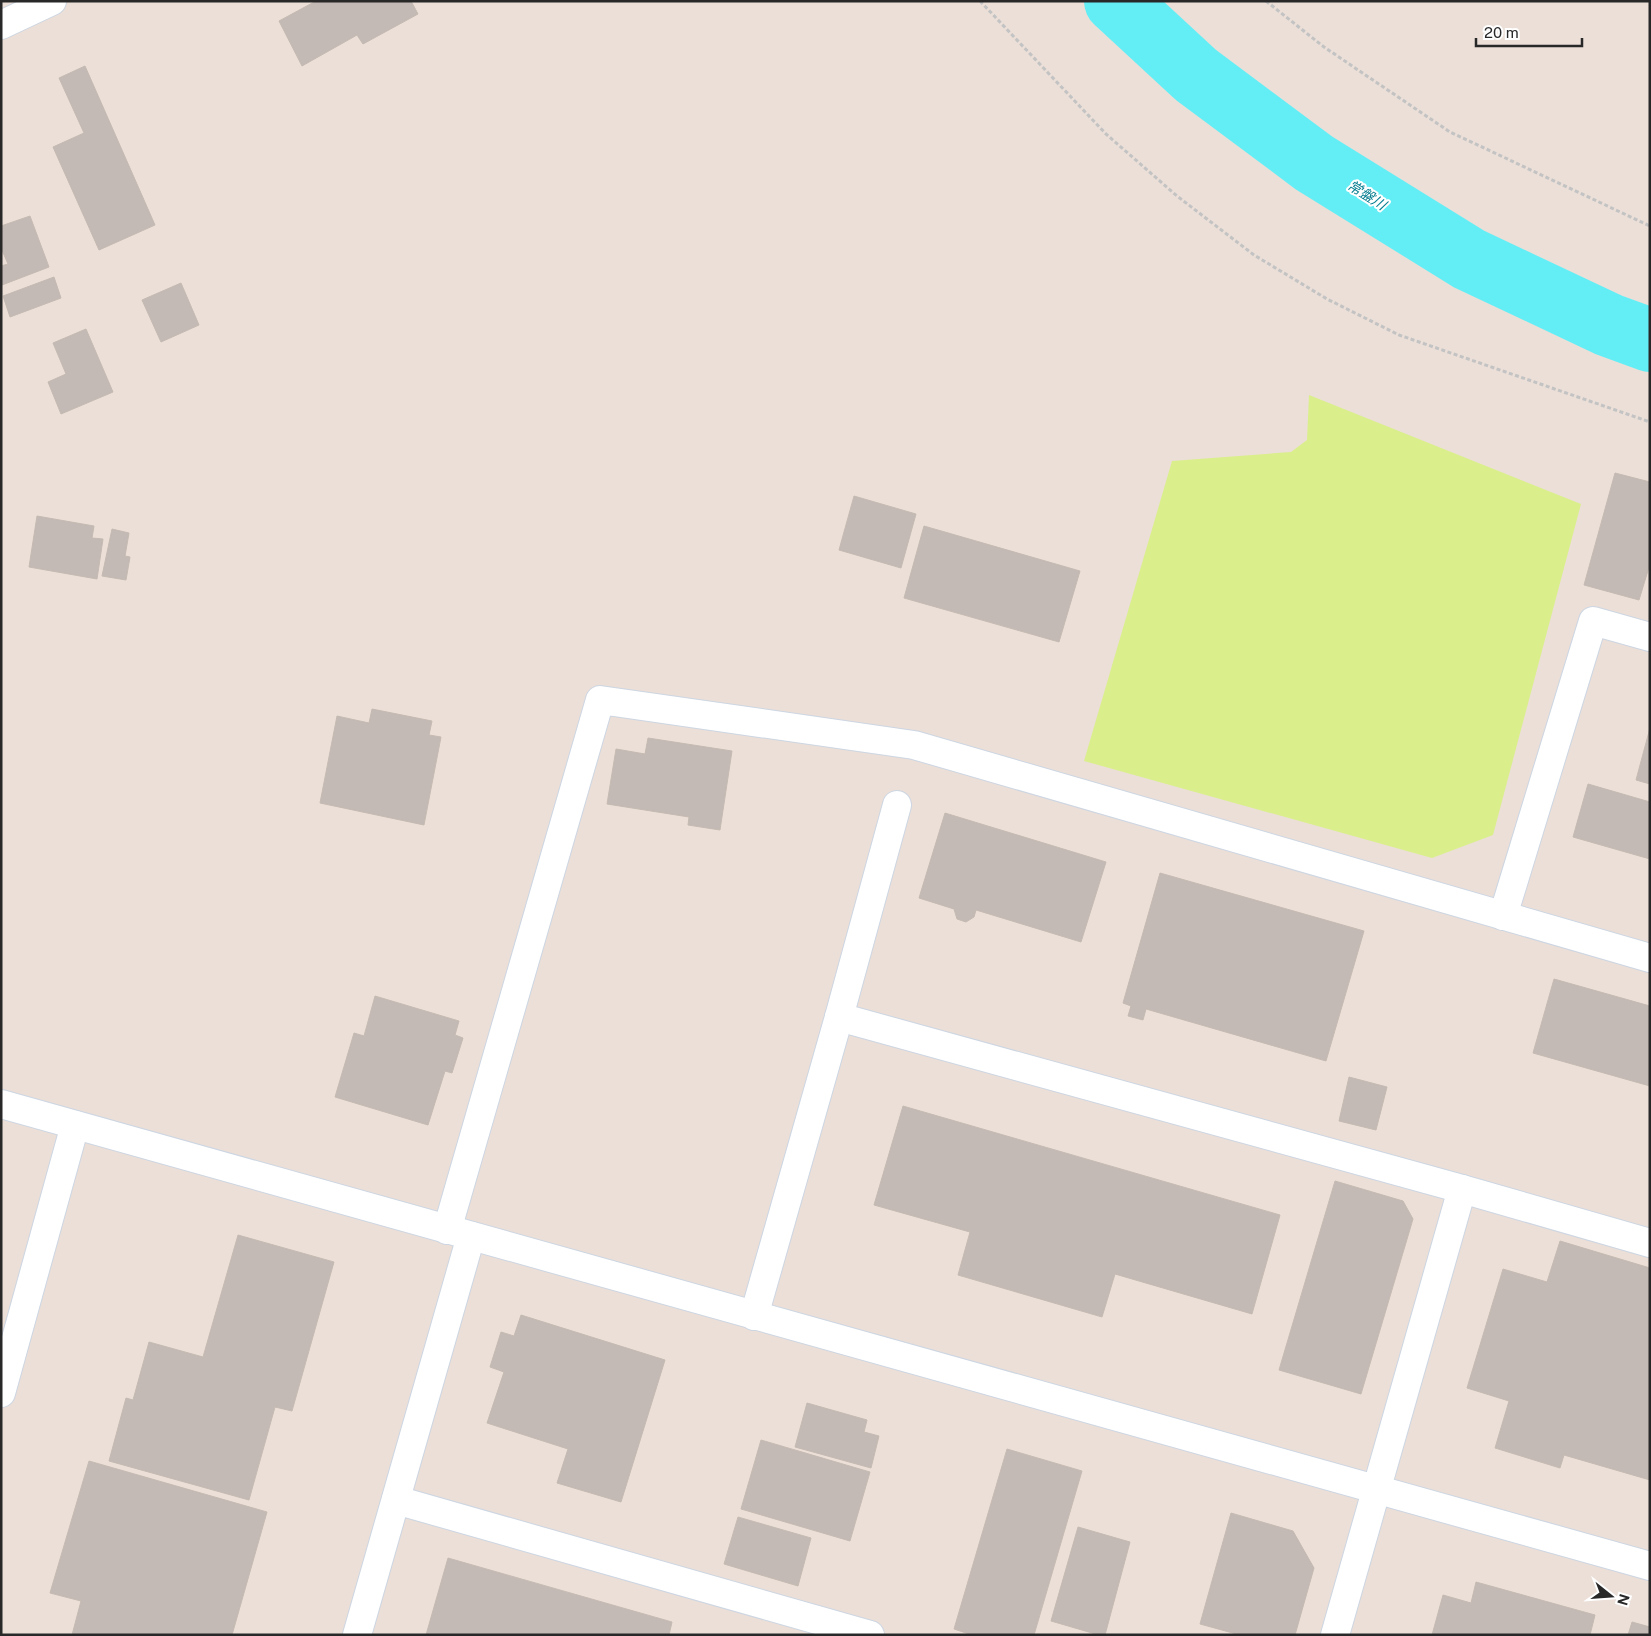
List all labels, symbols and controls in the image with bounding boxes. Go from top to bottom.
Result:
scale bar [1476,15,1582,47]
text: 20 m [1484,24,1519,41]
water label: 常盤川 [1345,177,1391,214]
north arrow [1586,1571,1636,1621]
text: N [1614,1592,1633,1607]

